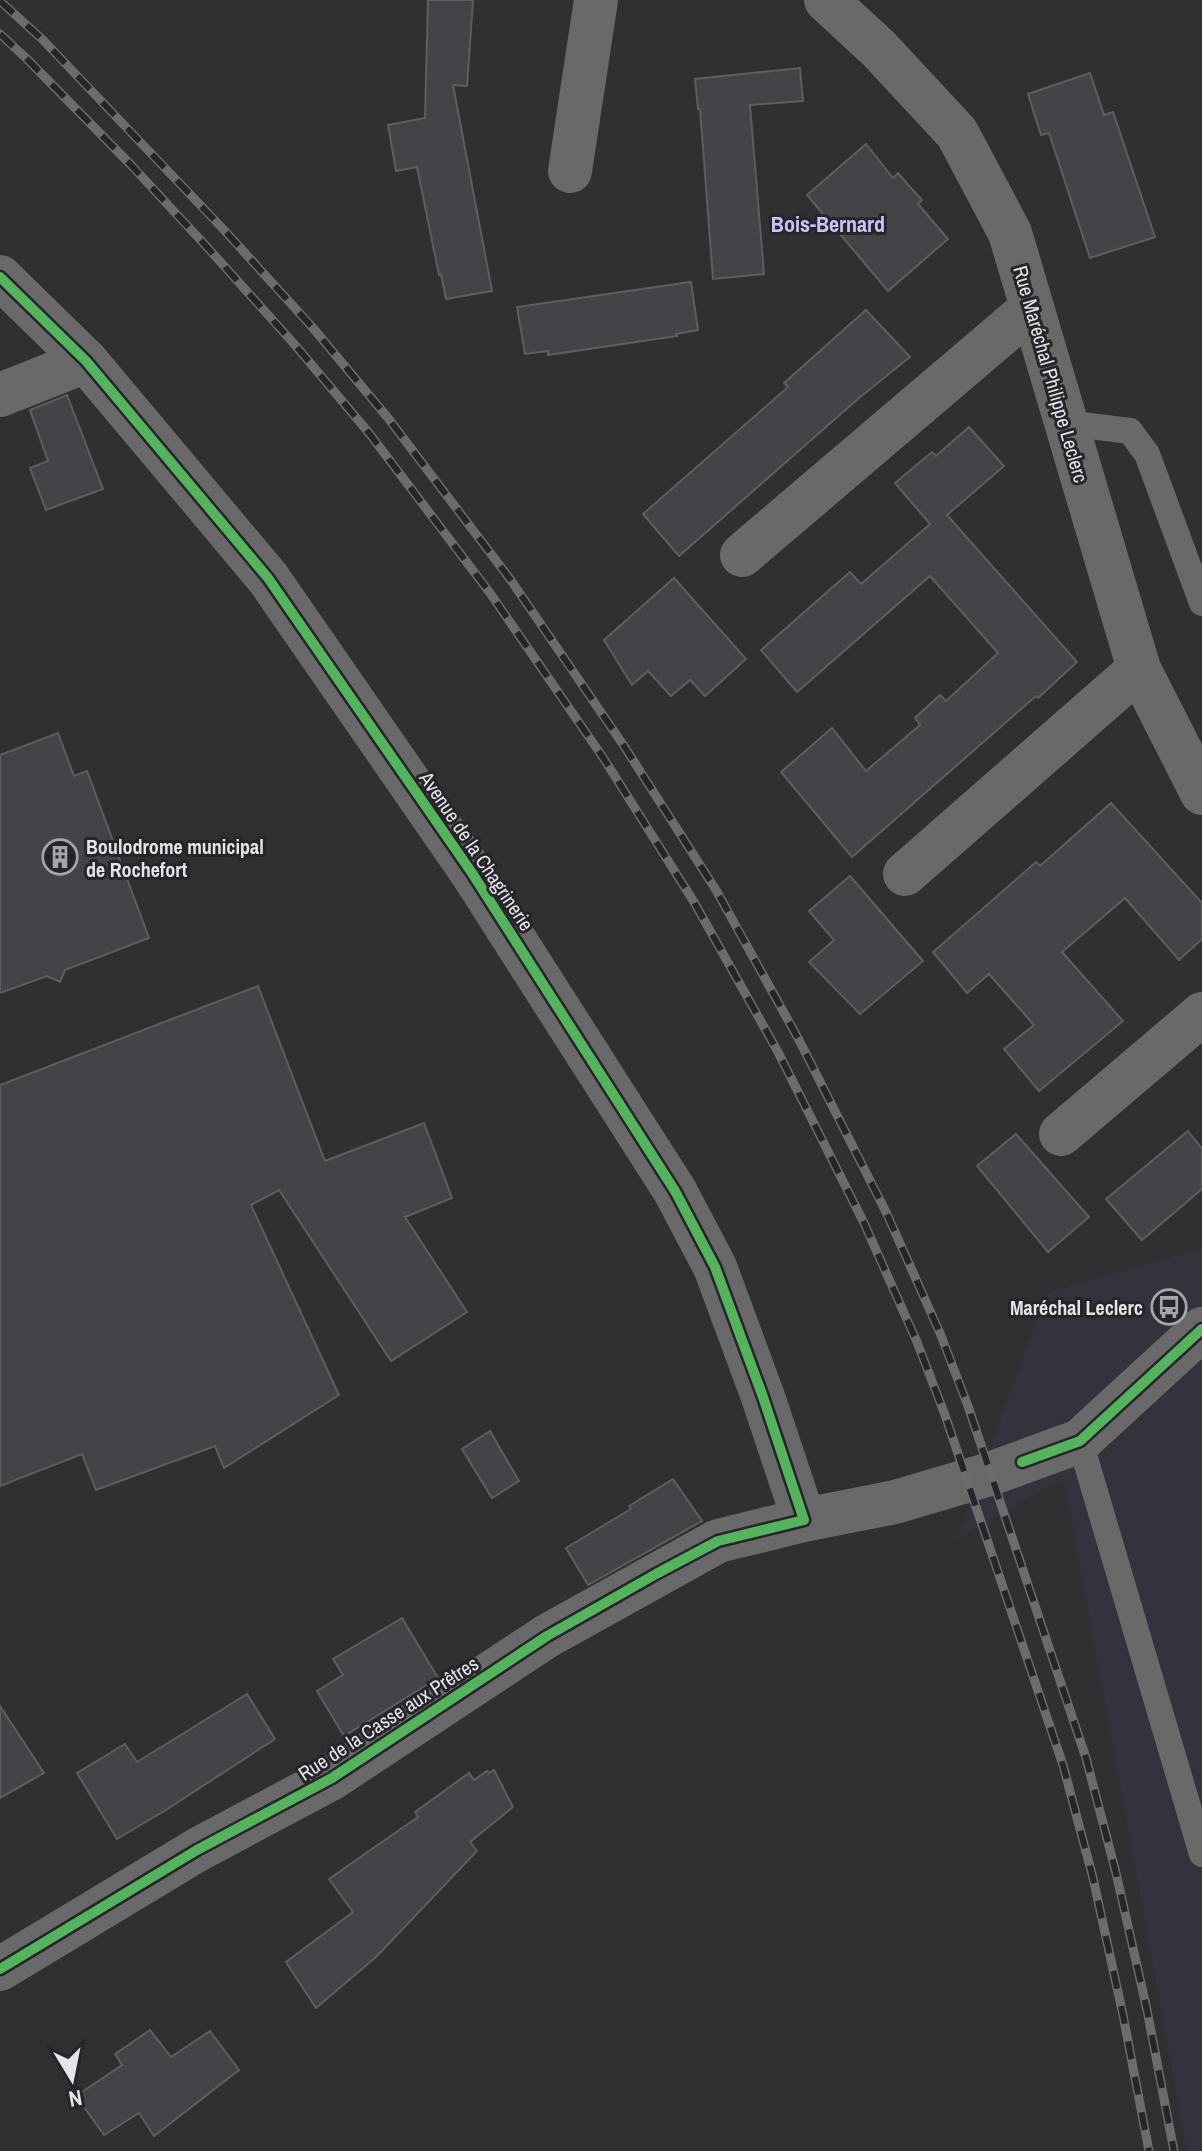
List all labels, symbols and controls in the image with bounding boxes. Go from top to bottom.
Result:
district label: Bois-Bernard [771,209,885,239]
street label: Rue Maréchal Philippe Leclerc [1007,262,1095,486]
street label: Avenue de la Chagrinerie [413,765,540,936]
place label: Boulodrome municipal de Rochefort [86,833,264,883]
building icon: Boulodrome municipal de Rochefort [41,838,79,876]
bus stop icon: Maréchal Leclerc [1150,1288,1188,1326]
place label: Maréchal Leclerc [1010,1294,1143,1321]
street label: Rue de la Casse aux Prêtres [293,1650,483,1786]
north arrow [32,2039,112,2119]
text: N [66,2083,84,2115]

